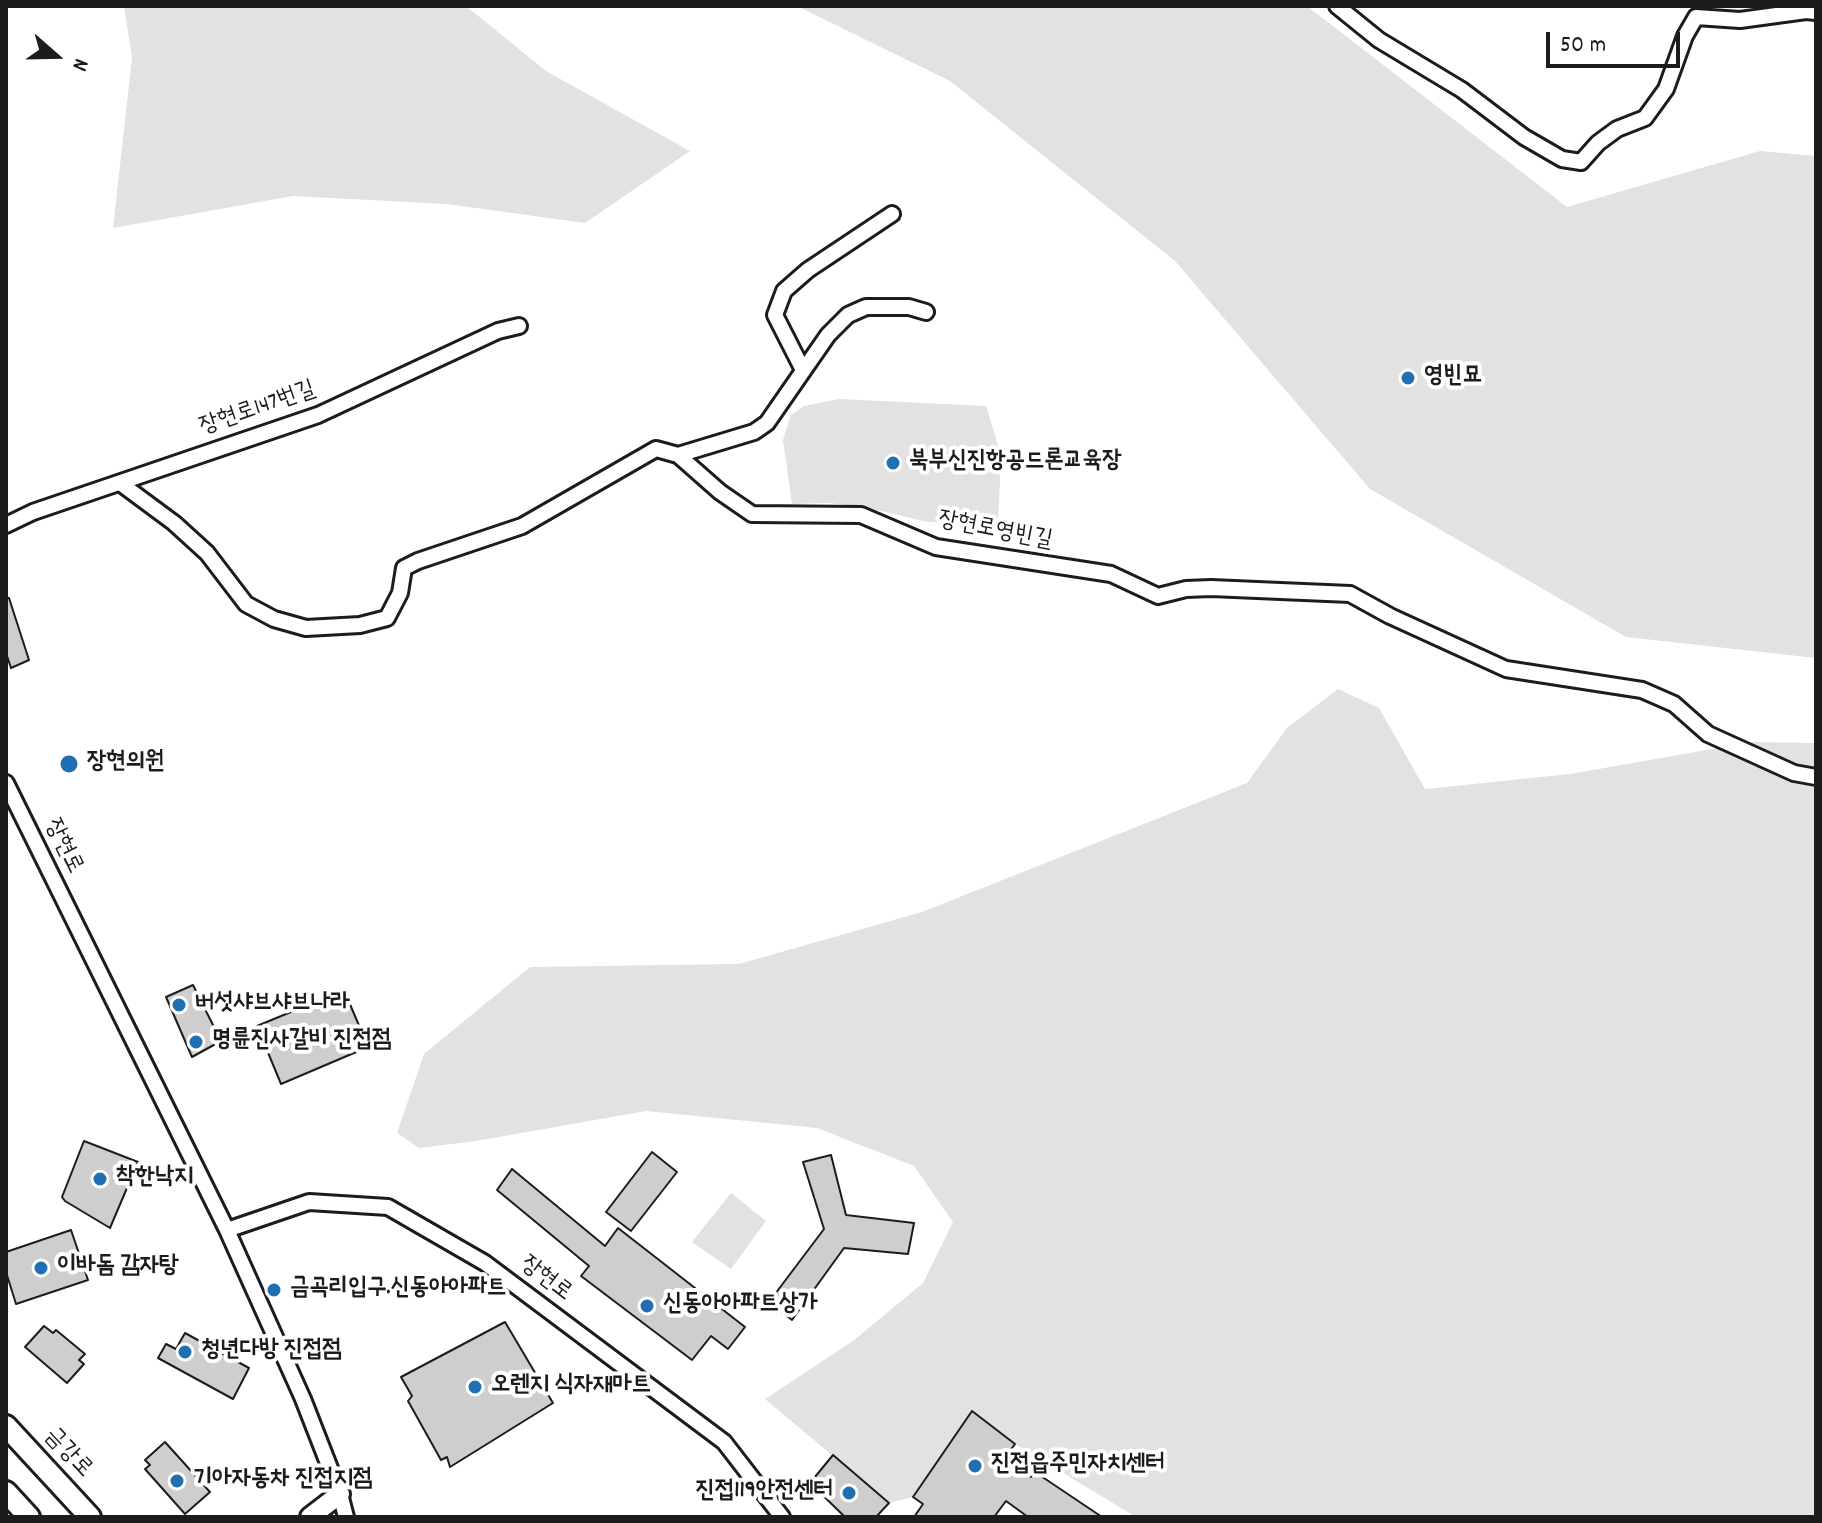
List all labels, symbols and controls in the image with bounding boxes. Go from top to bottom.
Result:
north arrow [16,16,96,96]
scale bar [1550,16,1684,66]
text: 50 m [1560,29,1606,63]
text: N [63,54,95,75]
place label: 영빈묘 [1424,364,1482,392]
marker: 영빈묘 [1399,369,1417,387]
street label: 장현로147번길 [196,377,320,443]
place label: 북부신진항공드론교육장 [909,449,1121,477]
marker: 북부신진항공드론교육장 [884,454,902,472]
street label: 장현로영빈길 [935,507,1055,557]
place label: 장현의원 [87,750,164,778]
marker: 장현의원 [58,753,80,775]
street label: 장현로 [36,815,88,879]
place label: 버섯샤브샤브나라 [195,991,350,1019]
marker: 버섯샤브샤브나라 [170,996,188,1014]
place label: 명륜진사갈비 진접점 [212,1028,391,1056]
marker: 명륜진사갈비 진접점 [187,1033,205,1051]
place label: 착한낙지 [116,1165,193,1193]
marker: 착한낙지 [91,1170,109,1188]
street label: 장현로 [513,1251,577,1309]
place label: 이바돔 감자탕 [57,1254,178,1282]
marker: 이바돔 감자탕 [32,1259,50,1277]
place label: 금곡리입구.신동아아파트 [290,1276,506,1304]
marker: 금곡리입구.신동아아파트 [265,1281,283,1299]
place label: 신동아아파트상가 [663,1292,818,1320]
marker: 신동아아파트상가 [638,1297,656,1315]
place label: 청년다방 진접점 [201,1338,342,1366]
marker: 청년다방 진접점 [176,1343,194,1361]
place label: 오렌지 식자재마트 [491,1373,651,1401]
marker: 오렌지 식자재마트 [466,1378,484,1396]
street label: 금강로 [37,1423,97,1485]
place label: 진접읍주민자치센터 [991,1452,1165,1480]
marker: 진접읍주민자치센터 [966,1457,984,1475]
place label: 기아자동차 진접지점 [193,1467,372,1495]
marker: 기아자동차 진접지점 [168,1472,186,1490]
place label: 진접119안전센터 [696,1479,833,1507]
marker: 진접119안전센터 [840,1484,858,1502]

